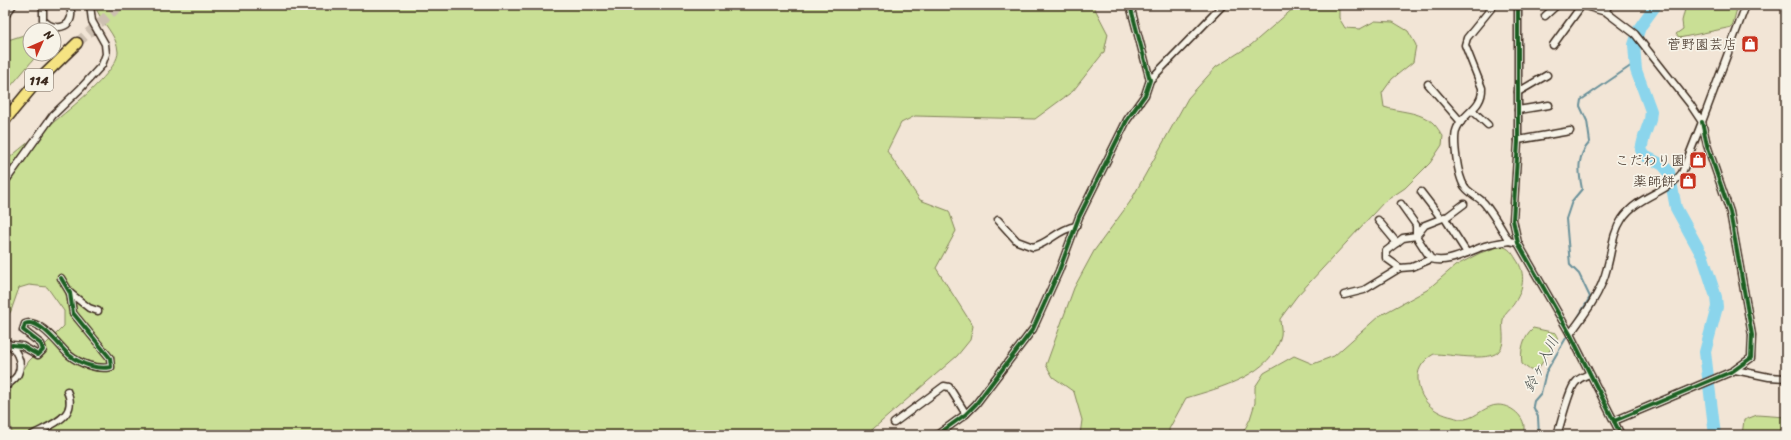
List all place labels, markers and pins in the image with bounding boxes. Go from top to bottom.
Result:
place label: 菅野園芸店 [1667,32,1737,57]
shop icon: 菅野園芸店 [1740,34,1760,54]
place label: こだわり園 [1615,148,1685,173]
shop icon: こだわり園 [1688,150,1708,170]
place label: 薬師餅 [1633,169,1675,194]
shop icon: 薬師餅 [1678,171,1698,191]

